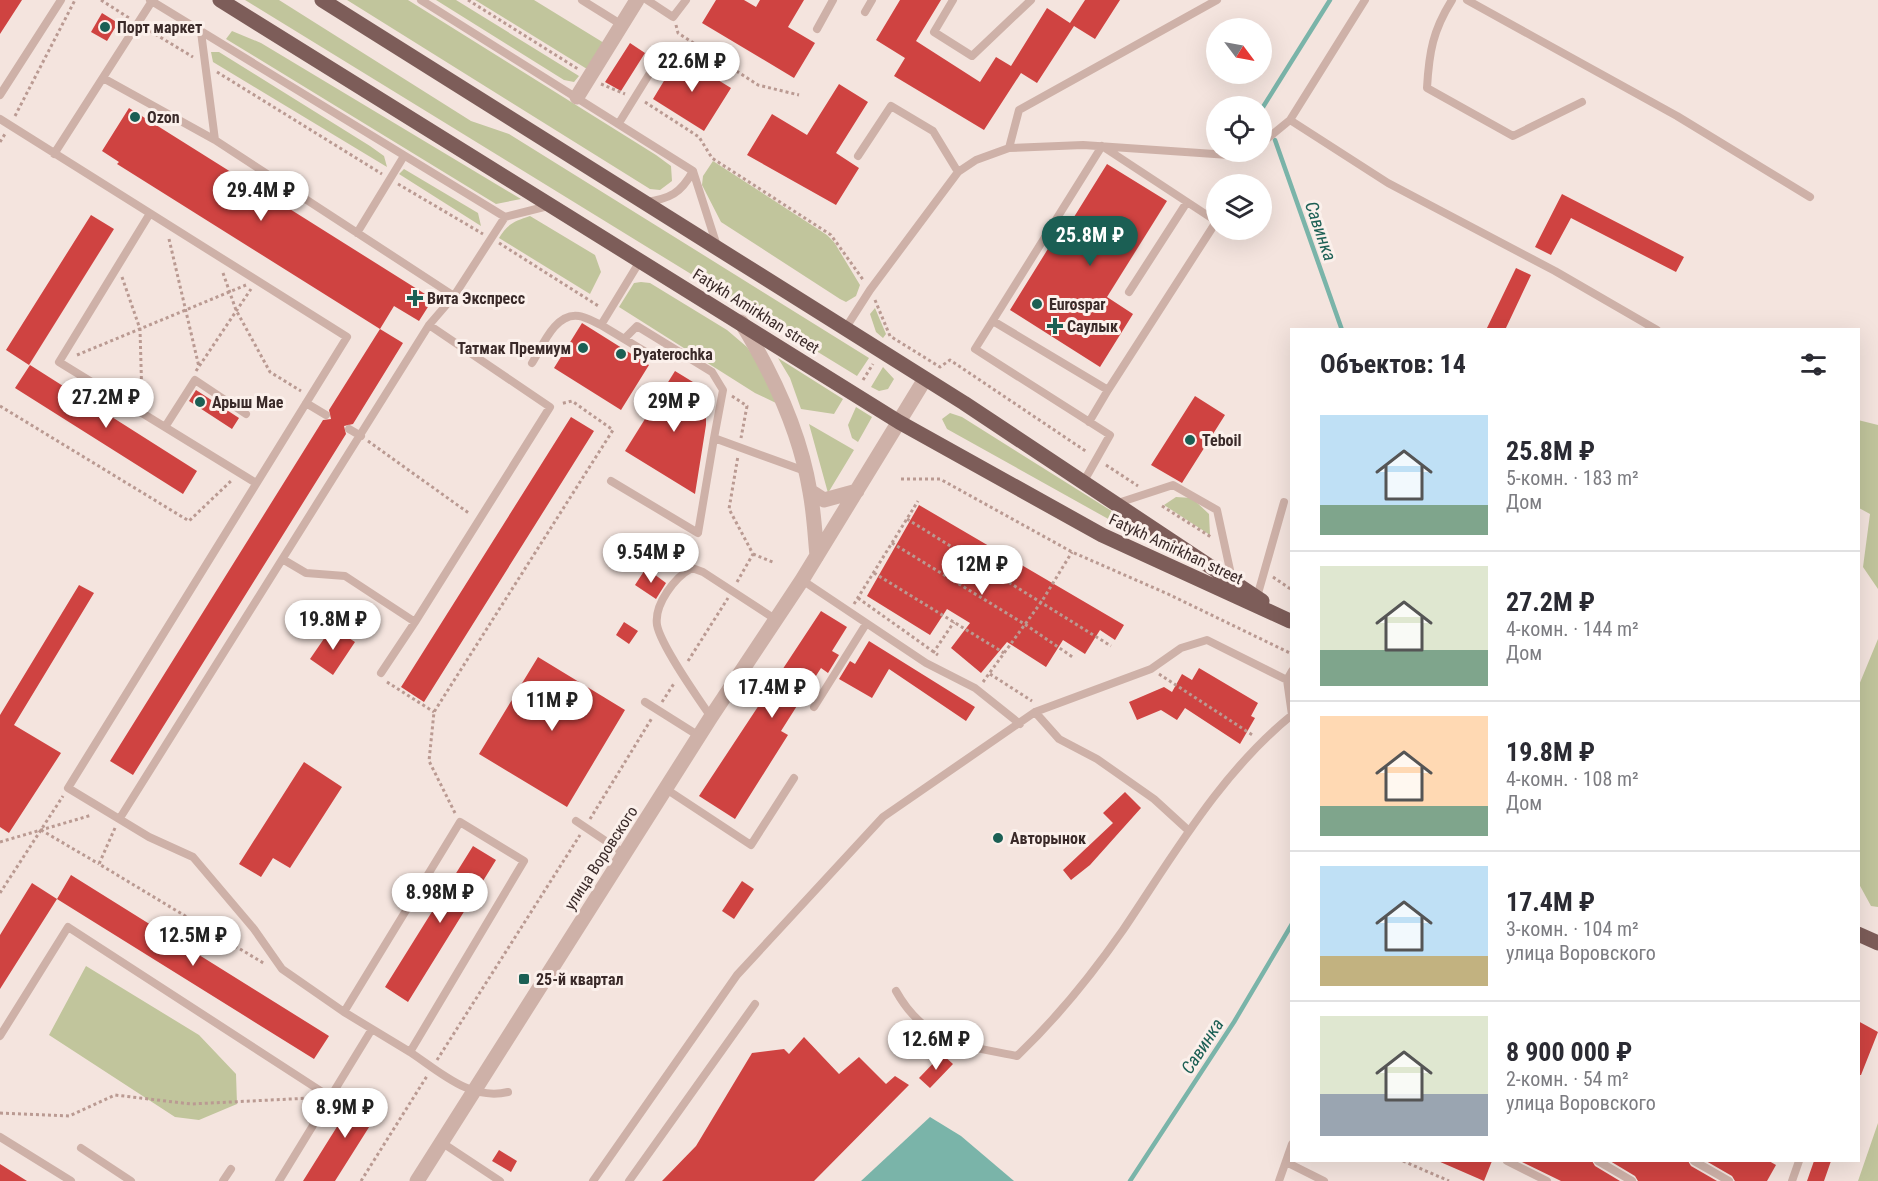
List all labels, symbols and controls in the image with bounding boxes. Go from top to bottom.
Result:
place label: Порт маркет [117,18,202,37]
north arrow [1206,18,1272,84]
map controls [1206,18,1272,240]
marker: Порт маркет [98,20,112,34]
pin: 22.6M ₽ [637,42,747,93]
text: 22.6M ₽ [658,49,726,73]
button: locate [1206,96,1272,162]
place label: Ozon [147,108,180,127]
marker: Ozon [128,110,142,124]
pin: 29.4M ₽ [206,171,316,222]
button: layers [1206,174,1272,240]
text: 29.4M ₽ [227,178,295,202]
water label: Савинка [1301,198,1341,264]
pin: 25.8M ₽ [1035,216,1145,267]
text: 25.8M ₽ [1056,223,1124,247]
street label: Fatykh Amirkhan street [689,264,823,358]
place label: Вита Экспресс [427,289,525,308]
marker: Вита Экспресс [408,291,422,305]
place label: Eurospar [1049,295,1106,314]
marker: Eurospar [1030,297,1044,311]
place label: Саулык [1067,317,1118,336]
marker: Саулык [1048,319,1062,333]
place label: Татмак Премиум [457,339,571,358]
marker: Татмак Премиум [576,341,590,355]
place label: Pyaterochka [633,345,713,364]
marker: Pyaterochka [614,347,628,361]
icon: filters [1797,348,1830,381]
text: Объектов: 14 [1320,349,1466,379]
pin: 27.2M ₽ [51,378,161,429]
pin: 29M ₽ [632,382,716,433]
text: 27.2M ₽ [72,385,140,409]
text: 29M ₽ [648,389,700,413]
place label: Арыш Мае [212,393,284,412]
marker: Арыш Мае [193,395,207,409]
place label: Teboil [1202,431,1242,450]
marker: Teboil [1183,433,1197,447]
text: 25.8M ₽ [1506,436,1595,466]
icon: home [1368,439,1440,511]
text: 5-комн. · 183 m² [1506,466,1639,490]
text: Дом [1506,490,1542,514]
street label: Fatykh Amirkhan street [1106,510,1246,588]
pin: 9.54M ₽ [596,533,706,584]
text: 9.54M ₽ [617,540,685,564]
pin: 12M ₽ [940,545,1024,596]
text: 12M ₽ [956,552,1008,576]
text: 27.2M ₽ [1506,587,1595,617]
icon: home [1368,590,1440,662]
pin: 19.8M ₽ [278,600,388,651]
text: 19.8M ₽ [299,607,367,631]
text: 4-комн. · 144 m² [1506,617,1639,641]
text: Дом [1506,641,1542,665]
pin: 17.4M ₽ [717,668,827,719]
text: 17.4M ₽ [738,675,806,699]
pin: 11M ₽ [510,681,594,732]
text: 11M ₽ [526,688,578,712]
text: 19.8M ₽ [1506,737,1595,767]
icon: home [1368,740,1440,812]
text: 4-комн. · 108 m² [1506,767,1639,791]
text: Дом [1506,791,1542,815]
street label: улица Воровского [560,803,642,913]
place label: Авторынок [1010,829,1086,848]
marker: Авторынок [991,831,1005,845]
pin: 8.98M ₽ [385,873,495,924]
text: 8.98M ₽ [406,880,474,904]
text: 17.4M ₽ [1506,887,1595,917]
icon: home [1368,890,1440,962]
pin: 12.5M ₽ [138,916,248,967]
text: 3-комн. · 104 m² [1506,917,1639,941]
text: 12.5M ₽ [159,923,227,947]
text: улица Воровского [1506,941,1656,965]
place label: 25-й квартал [536,970,623,989]
marker: 25-й квартал [517,972,531,986]
water label: Савинка [1176,1014,1228,1078]
pin: 12.6M ₽ [881,1020,991,1071]
text: 12.6M ₽ [902,1027,970,1051]
text: 8 900 000 ₽ [1506,1037,1632,1067]
icon: home [1368,1040,1440,1112]
text: 2-комн. · 54 m² [1506,1067,1629,1091]
pin: 8.9M ₽ [296,1088,394,1139]
text: улица Воровского [1506,1091,1656,1115]
text: 8.9M ₽ [316,1095,374,1119]

